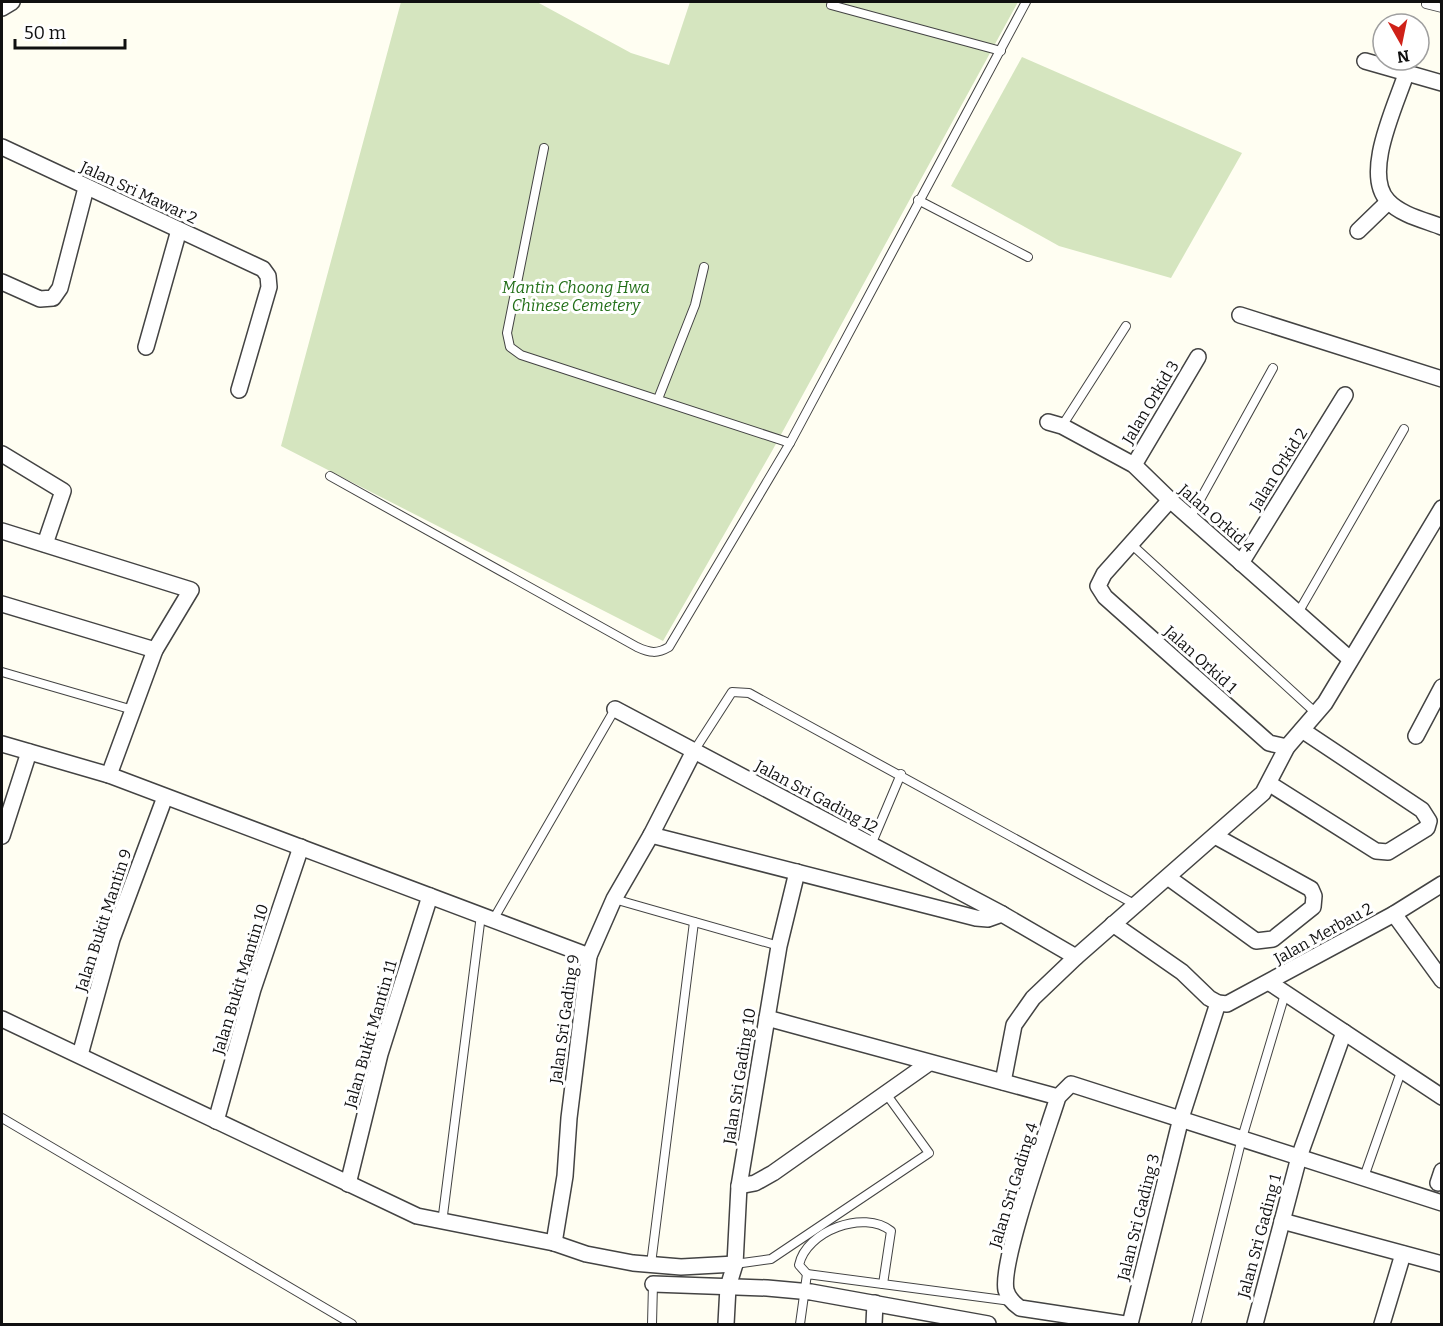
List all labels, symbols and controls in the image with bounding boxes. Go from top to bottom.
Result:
scale bar [15,12,124,50]
north arrow [1371,12,1431,72]
text: 50 m [24,22,66,44]
text: N [1396,46,1411,67]
street label: Jalan Sri Mawar 2 [76,157,200,228]
park label: Mantin Choong Hwa Chinese Cemetery [502,278,650,315]
street label: Jalan Orkid 3 [1118,357,1183,448]
street label: Jalan Orkid 2 [1245,425,1311,515]
street label: Jalan Orkid 4 [1174,480,1259,557]
street label: Jalan Orkid 1 [1160,621,1241,697]
street label: Jalan Sri Gading 12 [751,756,881,837]
street label: Jalan Bukit Mantin 9 [71,846,136,995]
street label: Jalan Merbau 2 [1270,899,1376,969]
street label: Jalan Bukit Mantin 10 [208,902,272,1058]
street label: Jalan Sri Gading 9 [546,953,583,1086]
street label: Jalan Bukit Mantin 11 [340,958,401,1111]
street label: Jalan Sri Gading 10 [719,1007,760,1147]
street label: Jalan Sri Gading 4 [985,1119,1042,1251]
street label: Jalan Sri Gading 3 [1113,1152,1163,1284]
street label: Jalan Sri Gading 1 [1234,1172,1285,1301]

